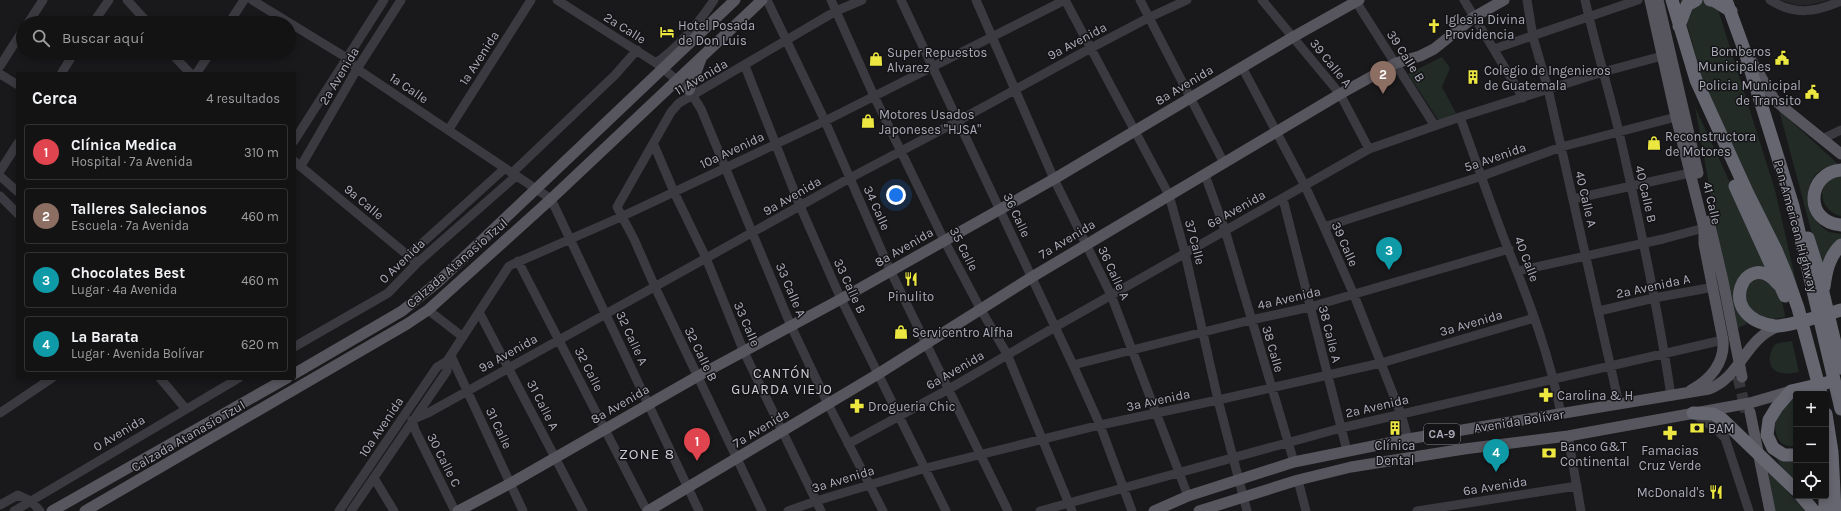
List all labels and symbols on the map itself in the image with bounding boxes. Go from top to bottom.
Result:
street label: 2a Calle [601,9,649,47]
place label: Iglesia Divina Providencia [1445,12,1525,42]
place label: Hotel Posada de Don Luis [678,18,755,48]
church icon: Iglesia Divina Providencia [1426,18,1442,34]
street label: 9a Avenida [1045,19,1109,63]
hotel icon: Hotel Posada de Don Luis [659,24,675,40]
street label: 39 Calle B [1384,27,1428,85]
street label: 1a Avenida [456,28,502,88]
street label: 39 Calle A [1307,36,1355,91]
street label: 2a Avenida [316,44,362,108]
place label: Bomberos Municipales [1698,44,1771,74]
place label: Super Repuestos Alvarez [887,45,987,75]
public building icon: Bomberos Municipales [1774,50,1790,66]
shop icon: Super Repuestos Alvarez [868,51,884,67]
street label: 11 Avenida [672,56,730,98]
pin: 2 [1370,61,1396,94]
street label: 8a Avenida [1152,62,1216,108]
place label: Colegio de Ingenieros de Guatemala [1484,63,1611,93]
building icon: Colegio de Ingenieros de Guatemala [1465,69,1481,85]
street label: 1a Calle [387,70,432,107]
place label: Policia Municipal de Transito [1699,78,1801,108]
public building icon: Policia Municipal de Transito [1804,84,1820,100]
place label: Motores Usados Japoneses "HJSA" [879,107,981,137]
shop icon: Motores Usados Japoneses "HJSA" [860,113,876,129]
street label: 10a Avenida [697,129,767,171]
place label: Reconstructora de Motores [1665,129,1756,159]
shop icon: Reconstructora de Motores [1646,135,1662,151]
street label: 5a Avenida [1462,139,1528,175]
street label: Pan-American Highway [1771,158,1821,294]
street label: 40 Calle B [1632,164,1660,224]
street label: 40 Calle A [1572,169,1600,229]
street label: 9a Avenida [760,173,824,219]
street label: 41 Calle [1700,180,1724,226]
street label: 9a Calle [341,181,387,223]
street label: 34 Calle [861,183,894,233]
your location [886,185,906,205]
street label: 6a Avenida [1204,187,1268,231]
street label: 36 Calle [1000,190,1034,240]
street label: Calzada Atanasio Tzul [403,215,511,311]
street label: 7a Avenida [1036,216,1098,262]
street label: 37 Calle [1182,218,1208,266]
street label: 39 Calle [1329,219,1362,269]
street label: 8a Avenida [872,224,936,270]
street label: 35 Calle [947,225,982,274]
street label: 40 Calle [1512,234,1543,284]
street label: 0 Avenida [376,236,428,286]
pin: 3 [1376,237,1402,270]
street label: 36 Calle A [1095,244,1133,303]
street label: 33 Calle B [831,256,869,316]
street label: 33 Calle A [773,260,809,320]
restaurant icon: Pinulito [903,271,919,287]
street label: 2a Avenida A [1615,271,1692,301]
street label: 4a Avenida [1256,283,1322,313]
place label: Pinulito [888,289,934,304]
street label: 33 Calle [731,299,763,349]
street label: 38 Calle A [1316,304,1344,365]
street label: 3a Avenida [1438,307,1504,339]
street label: 32 Calle A [613,309,651,368]
street label: 32 Calle B [681,324,721,384]
shop icon: Servicentro Alfha [893,324,909,340]
street label: 38 Calle [1259,324,1287,374]
place label: Servicentro Alfha [912,325,1013,340]
street label: 9a Avenida [476,331,540,375]
street label: 32 Calle [572,344,607,394]
street label: 6a Avenida [923,347,987,393]
district label: CANTÓN GUARDA VIEJO [731,365,833,398]
street label: 31 Calle A [524,377,562,433]
street label: 8a Avenida [588,381,652,427]
street label: 3a Avenida [1125,386,1191,414]
pharmacy icon: Carolina & H [1538,387,1554,403]
place label: Carolina & H [1557,388,1633,403]
street label: 2a Avenida [1344,391,1410,421]
street label: 10a Avenida [355,394,407,460]
street label: Calzada Atanasio Tzul [128,397,248,475]
pharmacy icon: Drogueria Chic [849,398,865,414]
place label: Drogueria Chic [868,399,955,414]
street label: 31 Calle [483,405,515,451]
street label: 7a Avenida [730,405,792,451]
street label: Avenida Bolívar [1473,406,1565,436]
street label: 0 Avenida [90,412,148,454]
building icon: Clínica Dental [1387,420,1403,436]
bank icon: BAM [1689,420,1705,436]
place label: BAM [1708,421,1735,436]
road number: CA-9 [1424,424,1460,444]
pharmacy icon: Famacias Cruz Verde [1662,425,1678,441]
pin: 1 [684,428,710,461]
street label: 30 Calle C [424,430,464,490]
place label: Clínica Dental [1374,438,1416,468]
pin: 4 [1483,439,1509,472]
place label: Banco G&T Continental [1560,439,1630,469]
place label: Famacias Cruz Verde [1639,443,1702,473]
district label: ZONE 8 [619,445,675,463]
bank icon: Banco G&T Continental [1541,445,1557,461]
street label: 3a Avenida [810,462,876,496]
street label: 6a Avenida [1462,474,1528,498]
restaurant icon: McDonald's [1708,484,1724,500]
place label: McDonald's [1637,485,1705,500]

